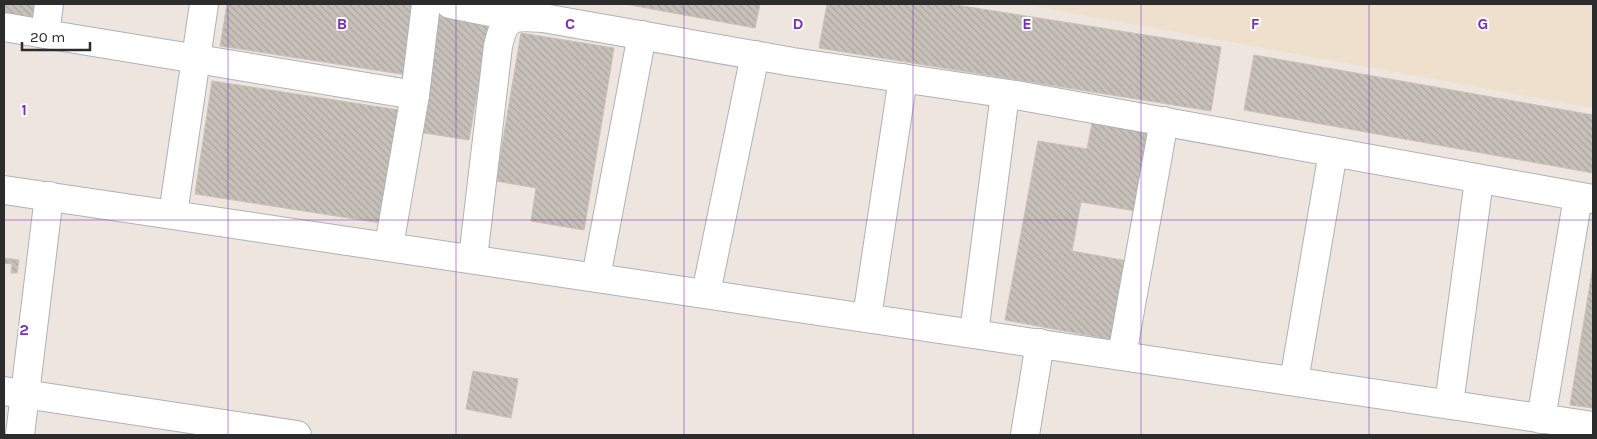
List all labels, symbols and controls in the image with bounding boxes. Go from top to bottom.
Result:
text: B [337,14,347,33]
text: C [565,14,575,33]
text: D [793,14,804,33]
text: E [1022,14,1032,33]
text: F [1251,14,1260,33]
text: G [1478,14,1488,33]
scale bar [22,20,90,52]
text: 20 m [30,28,65,46]
text: 1 [21,100,27,119]
text: 2 [19,320,29,339]

